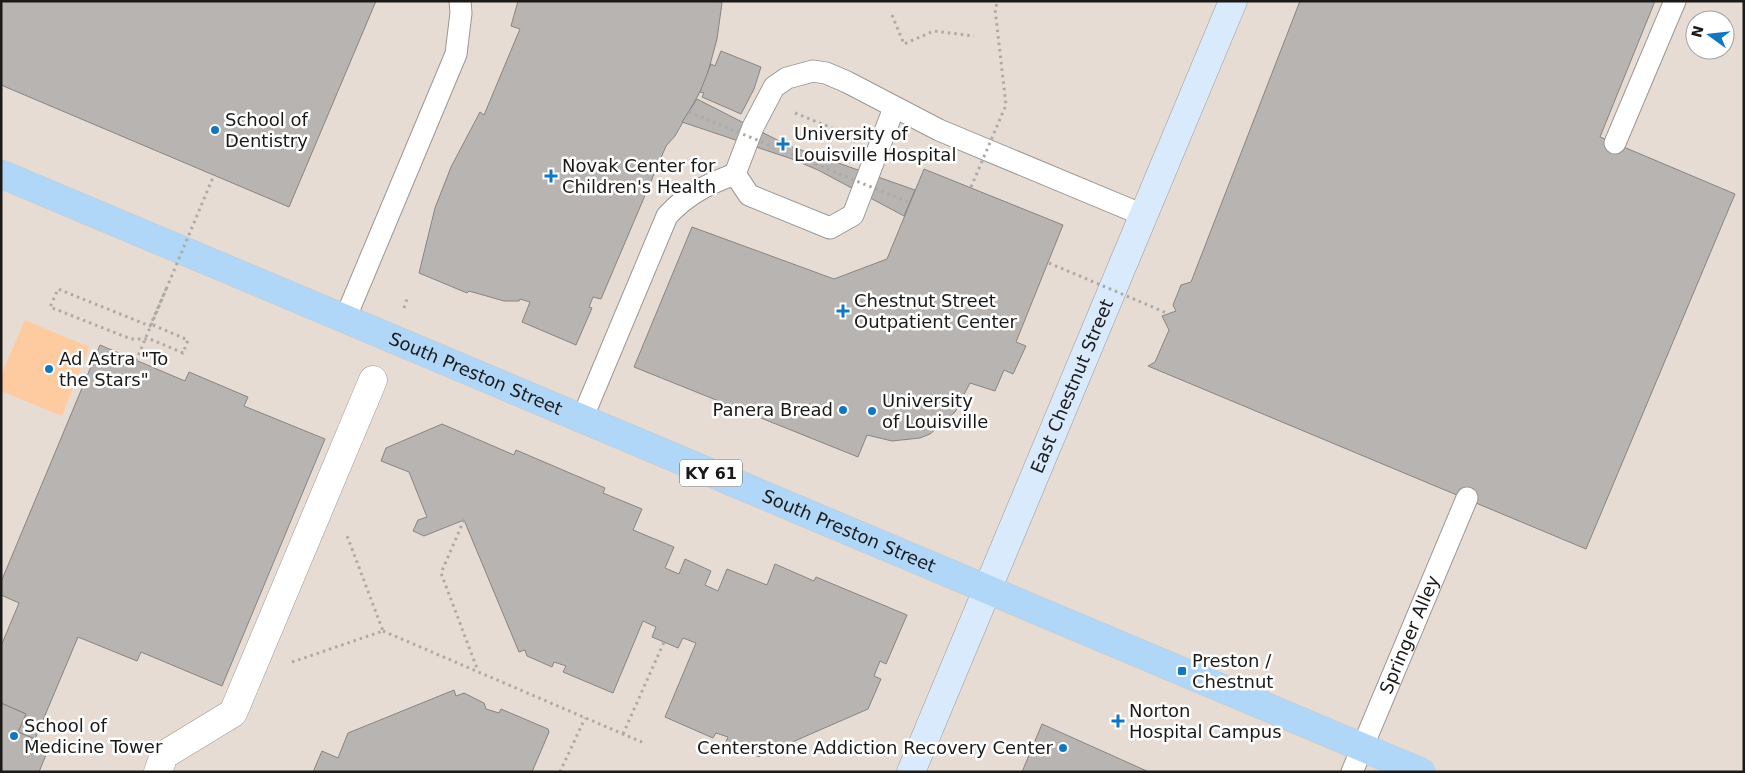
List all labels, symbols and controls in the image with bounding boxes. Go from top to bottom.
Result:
north arrow [1685,10,1735,60]
text: N [1688,24,1707,39]
place label: School of Dentistry [225,109,308,151]
place label: University of Louisville Hospital [794,123,956,165]
marker: School of Dentistry [209,124,221,136]
marker: University of Louisville Hospital [776,137,790,151]
place label: Novak Center for Children's Health [562,155,716,197]
marker: Novak Center for Children's Health [544,169,558,183]
place label: Chestnut Street Outpatient Center [854,290,1018,332]
street label: East Chestnut Street [1026,296,1117,476]
marker: Chestnut Street Outpatient Center [836,304,850,318]
street label: South Preston Street [386,328,566,419]
place label: Ad Astra "To the Stars" [59,348,168,390]
marker: Ad Astra "To the Stars" [43,363,55,375]
place label: University of Louisville [882,390,988,432]
place label: Panera Bread [712,399,833,420]
marker: Panera Bread [837,404,849,416]
marker: University of Louisville [866,405,878,417]
road number: KY 61 [680,459,742,486]
street label: South Preston Street [759,485,939,576]
street label: Springer Alley [1375,572,1443,697]
place label: Preston / Chestnut [1192,650,1273,692]
marker: Preston / Chestnut [1176,665,1188,677]
place label: Norton Hospital Campus [1129,700,1282,742]
marker: Norton Hospital Campus [1111,714,1125,728]
place label: School of Medicine Tower [24,715,163,757]
marker: School of Medicine Tower [8,730,20,742]
place label: Centerstone Addiction Recovery Center [697,737,1054,758]
marker: Centerstone Addiction Recovery Center [1057,742,1069,754]

